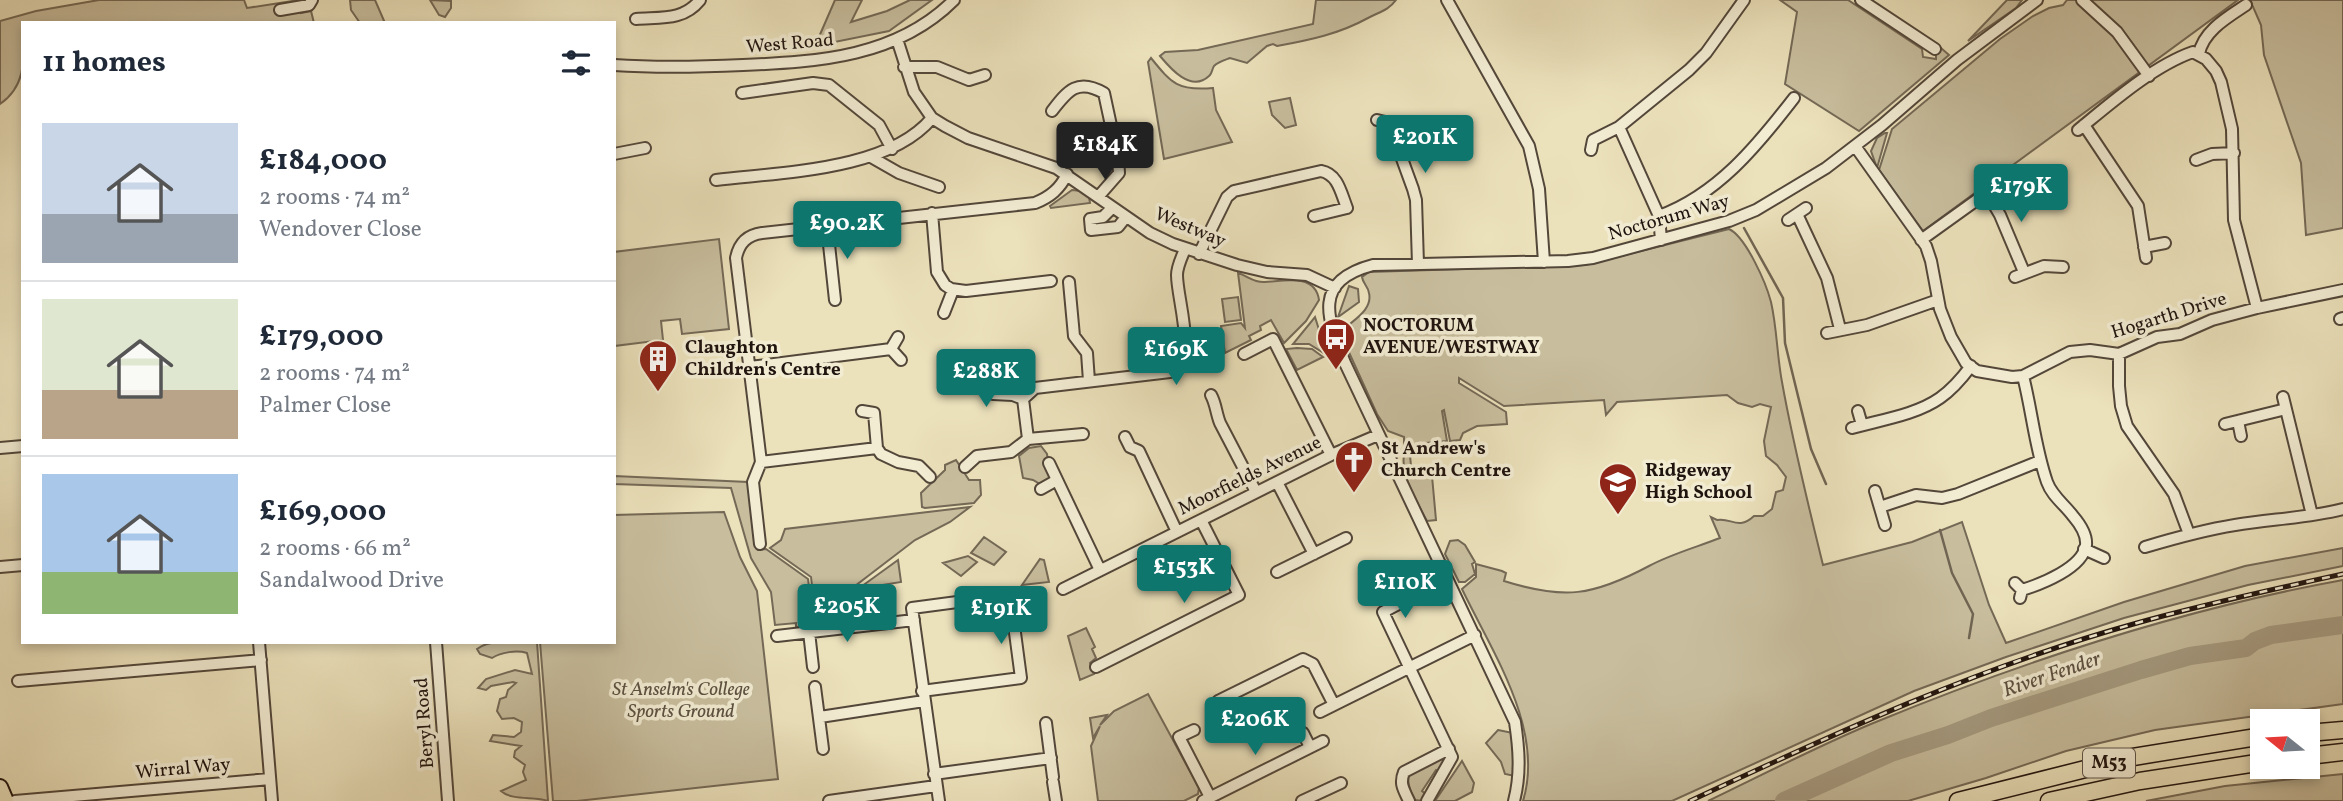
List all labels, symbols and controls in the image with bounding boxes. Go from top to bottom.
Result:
street label: West Road [745,27,835,61]
text: 11 homes [42,42,166,84]
icon: filters [557,44,595,82]
pin: £201K [1376,116,1474,175]
pin: £184K [1056,122,1154,182]
text: £201K [1392,122,1458,154]
text: £184K [1072,129,1138,161]
text: £184,000 [259,140,387,182]
icon: home [98,151,182,235]
pin: £179K [1972,164,2070,224]
text: £179K [1990,171,2052,203]
text: 2 rooms · 74 m² [259,182,410,214]
street label: Noctorum Way [1605,188,1733,248]
street label: Westway [1150,201,1230,255]
pin: £90.2K [790,202,904,261]
text: £90.2K [809,208,885,240]
text: Wendover Close [259,214,422,246]
street label: Hogarth Drive [2108,286,2230,346]
place label: NOCTORUM AVENUE/WESTWAY [1363,313,1539,361]
text: £179,000 [259,316,383,358]
bus stop icon: NOCTORUM AVENUE/WESTWAY [1315,316,1357,371]
icon: home [98,327,182,411]
pin: £169K [1127,328,1225,387]
text: £169K [1144,334,1208,366]
place label: Claughton Children's Centre [685,335,841,383]
building icon: Claughton Children's Centre [637,338,679,393]
pin: £288K [937,350,1035,409]
text: £288K [953,356,1019,388]
text: 2 rooms · 74 m² [259,358,410,390]
text: Palmer Close [259,390,391,422]
street label: Moorfields Avenue [1174,430,1326,522]
place label: St Andrew's Church Centre [1381,436,1511,484]
church icon: St Andrew's Church Centre [1333,439,1375,494]
place label: Ridgeway High School [1645,458,1753,506]
school or university icon: Ridgeway High School [1597,461,1639,516]
text: £169,000 [259,491,386,533]
icon: home [98,502,182,586]
text: 2 rooms · 66 m² [259,533,411,565]
pin: £153K [1135,546,1233,605]
text: £153K [1153,552,1215,584]
pin: £110K [1356,560,1454,620]
text: Sandalwood Drive [259,565,444,597]
text: £110K [1374,567,1436,599]
pin: £205K [798,584,896,644]
pin: £191K [952,586,1050,646]
text: £205K [814,591,880,623]
text: £191K [970,593,1032,625]
water label: River Fender [1999,645,2105,705]
street label: Beryl Road [409,676,441,770]
park label: St Anselm's College Sports Ground [612,677,750,725]
pin: £206K [1206,698,1304,757]
text: £206K [1221,704,1289,736]
north arrow [2250,709,2320,779]
map controls [2250,709,2320,779]
road number: M53 [2083,748,2135,778]
street label: Wirral Way [134,752,232,786]

